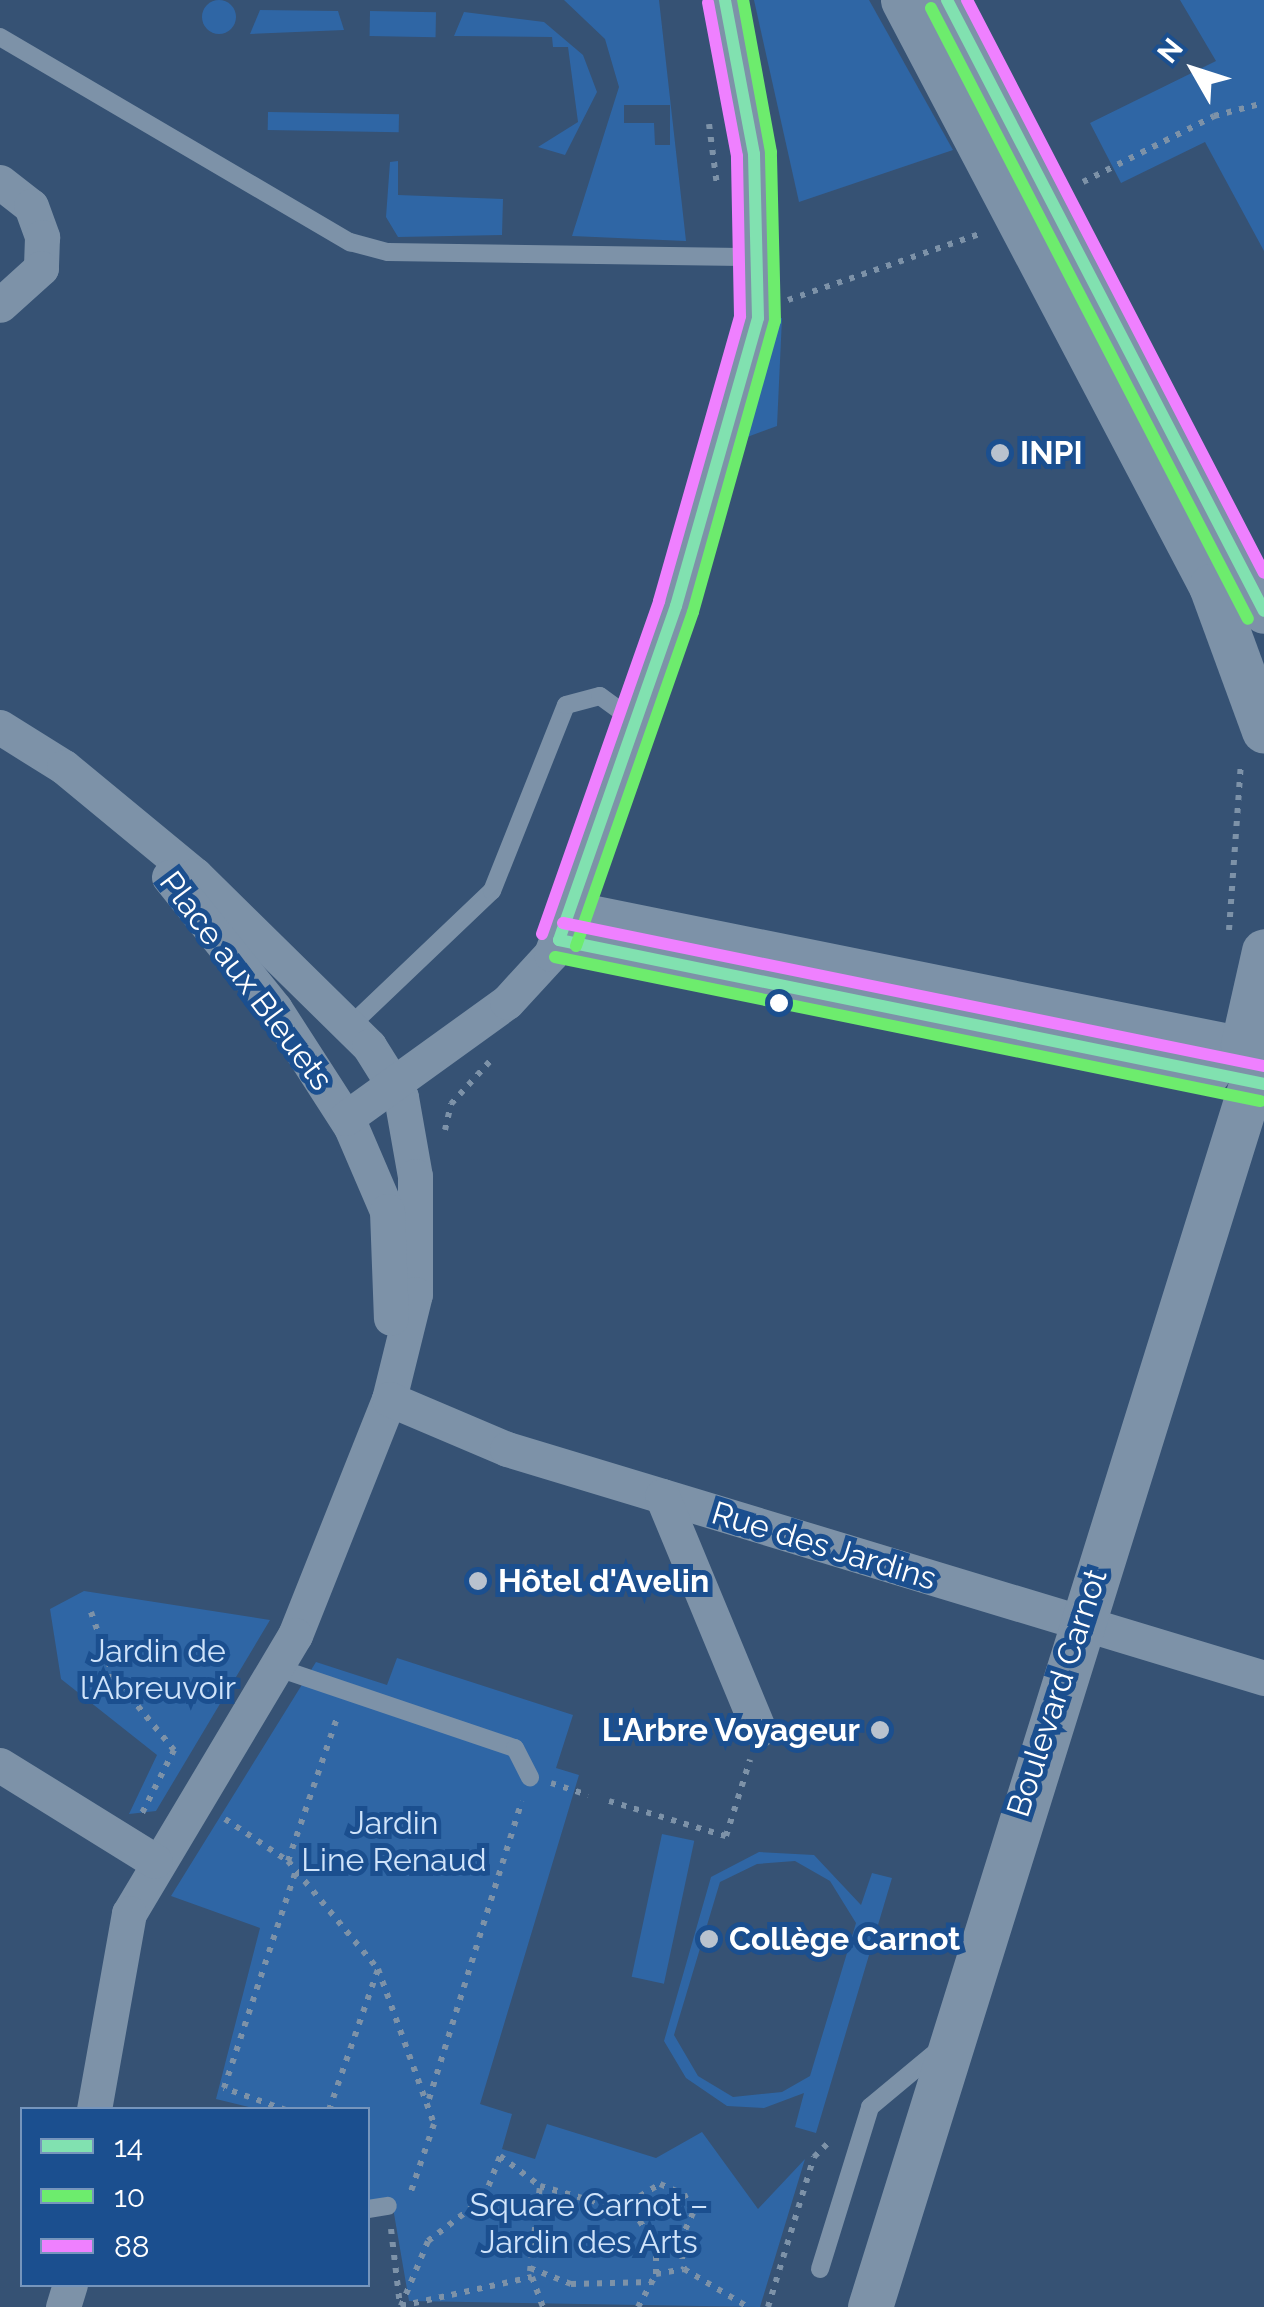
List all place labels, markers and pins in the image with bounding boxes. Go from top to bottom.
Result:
place label: INPI [1020,434,1083,472]
marker: INPI [989,442,1011,464]
unlabelled marker [769,993,789,1013]
place label: Hôtel d'Avelin [498,1562,710,1600]
marker: Hôtel d'Avelin [467,1570,489,1592]
place label: L'Arbre Voyageur [601,1711,860,1749]
marker: L'Arbre Voyageur [869,1719,891,1741]
place label: Collège Carnot [729,1920,960,1958]
marker: Collège Carnot [698,1928,720,1950]

